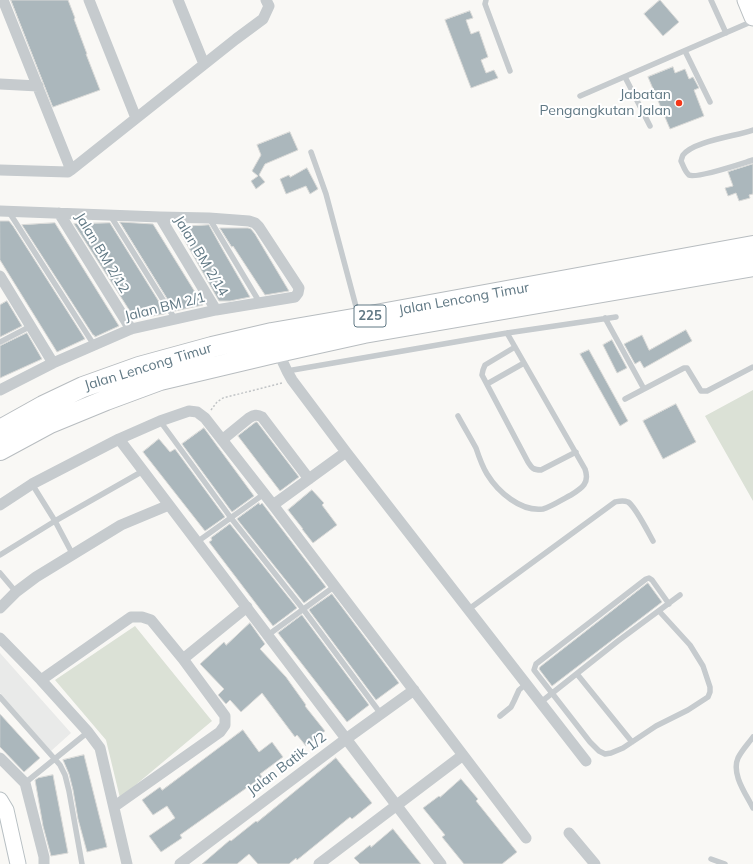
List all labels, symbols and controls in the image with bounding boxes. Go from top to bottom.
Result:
place label: Jabatan Pengangkutan Jalan [540,87,671,120]
marker: Jabatan Pengangkutan Jalan [674,98,684,108]
street label: Jalan BM 2/12 [71,210,133,296]
street label: Jalan BM 2/14 [170,213,232,299]
street label: Jalan Lencong Timur [397,279,531,319]
street label: Jalan BM 2/1 [123,289,207,325]
road number: 225 [354,305,386,327]
street label: Jalan Lencong Timur [82,340,214,394]
street label: Jalan Batik 1/2 [244,729,330,799]

